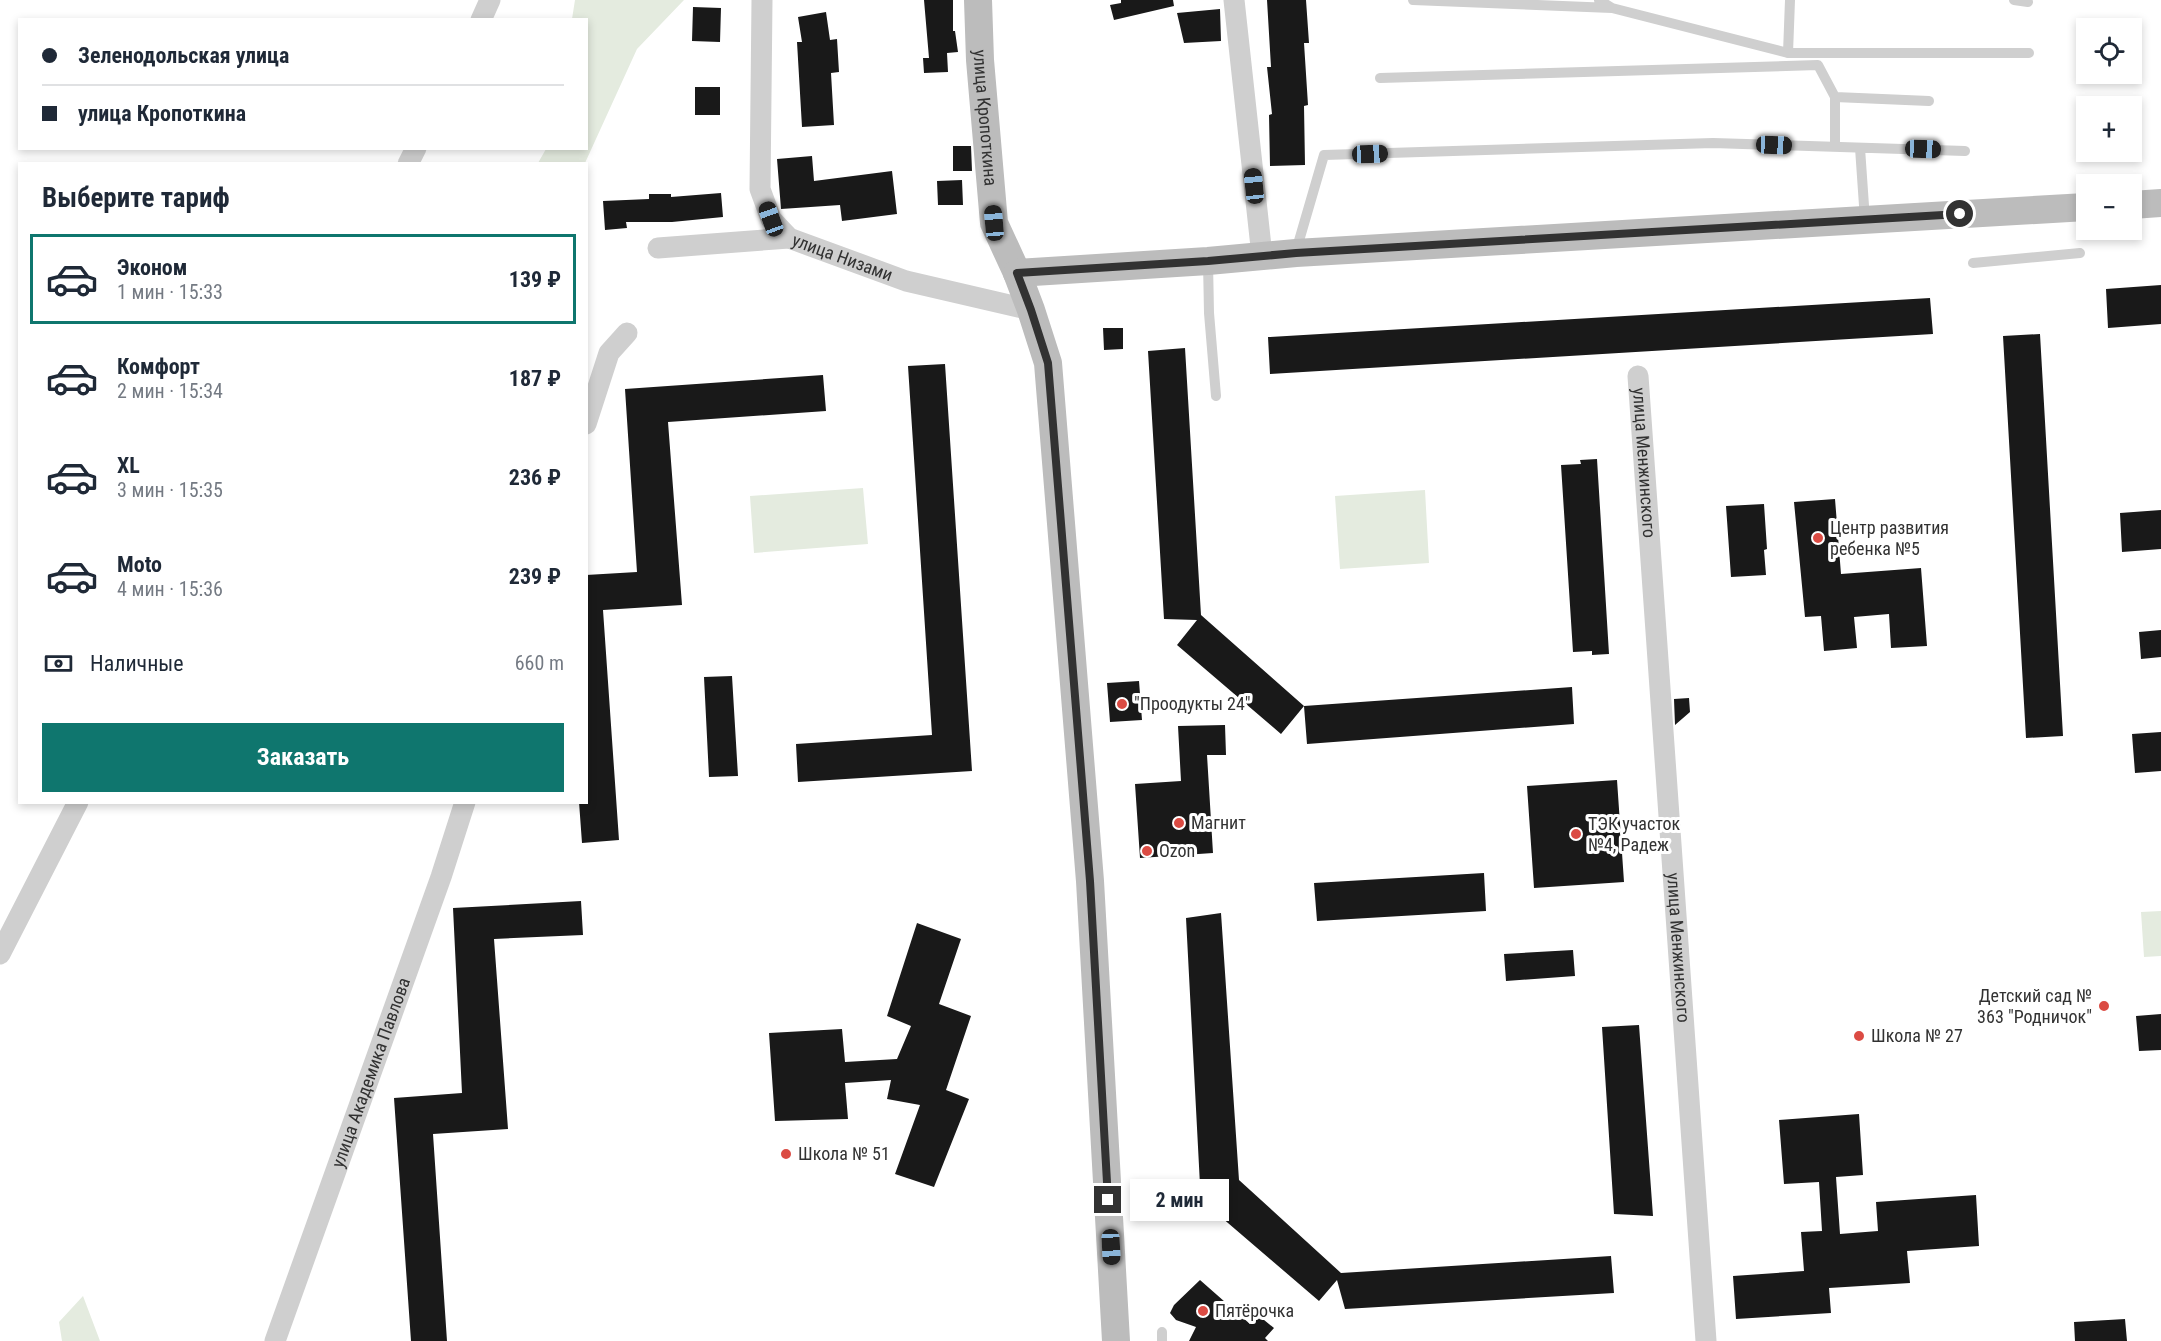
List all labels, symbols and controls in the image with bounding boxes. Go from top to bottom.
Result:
map controls [2076,18,2142,240]
button: locate [2076,18,2142,84]
text: Зеленодольская улица [78,43,289,68]
street label: улица Кропоткина [970,49,1002,187]
button: + [2076,96,2142,162]
text: улица Кропоткина [78,101,246,126]
car [1756,135,1792,155]
car [1905,139,1941,159]
car [1352,144,1388,164]
car [1243,167,1265,205]
button: − [2076,174,2142,240]
text: Выберите тариф [42,182,230,214]
car [756,199,786,239]
route start [1946,200,1973,227]
car [983,204,1005,242]
street label: улица Низами [789,229,896,285]
icon: car [45,252,99,306]
text: Эконом [117,255,187,280]
text: 139 ₽ [509,267,561,292]
text: 1 мин · 15:33 [117,280,223,304]
icon: car [45,351,99,405]
text: Комфорт [117,354,200,379]
text: 187 ₽ [509,366,561,391]
text: 2 мин · 15:34 [117,379,223,403]
street label: улица Менжинского [1629,387,1660,539]
icon: car [45,450,99,504]
text: XL [117,453,140,478]
text: 236 ₽ [509,465,561,490]
text: 3 мин · 15:35 [117,478,223,502]
place label: Центр развития ребенка №5 [1830,517,1949,559]
marker: Центр развития ребенка №5 [1811,531,1825,545]
icon: car [45,549,99,603]
text: Moto [117,552,162,577]
text: 239 ₽ [509,564,561,589]
text: 4 мин · 15:36 [117,577,223,601]
icon: cash [42,647,75,680]
text: Наличные [90,651,184,676]
text: 660 m [515,651,564,675]
place label: "Проодукты 24" [1134,693,1251,714]
marker: "Проодукты 24" [1115,697,1129,711]
button: Заказать [42,723,564,792]
place label: Магнит [1191,812,1246,833]
place label: ТЭК участок №4, Радеж [1588,813,1681,855]
marker: Магнит [1172,816,1186,830]
marker: ТЭК участок №4, Радеж [1569,827,1583,841]
place label: Ozon [1159,840,1195,861]
marker: Ozon [1140,844,1154,858]
street label: улица Менжинского [1663,872,1695,1023]
street label: улица Академика Павлова [327,975,414,1170]
place label: Детский сад № 363 "Родничок" [1977,985,2092,1027]
marker: Детский сад № 363 "Родничок" [2097,999,2111,1013]
place label: Школа № 27 [1871,1025,1963,1046]
marker: Школа № 27 [1852,1029,1866,1043]
place label: Школа № 51 [798,1143,890,1164]
marker: Школа № 51 [779,1147,793,1161]
callout: 2 мин [1129,1179,1228,1221]
route end [1094,1186,1121,1213]
text: 2 мин [1156,1188,1203,1212]
car [1101,1229,1121,1265]
place label: Пятёрочка [1215,1300,1294,1321]
marker: Пятёрочка [1196,1304,1210,1318]

